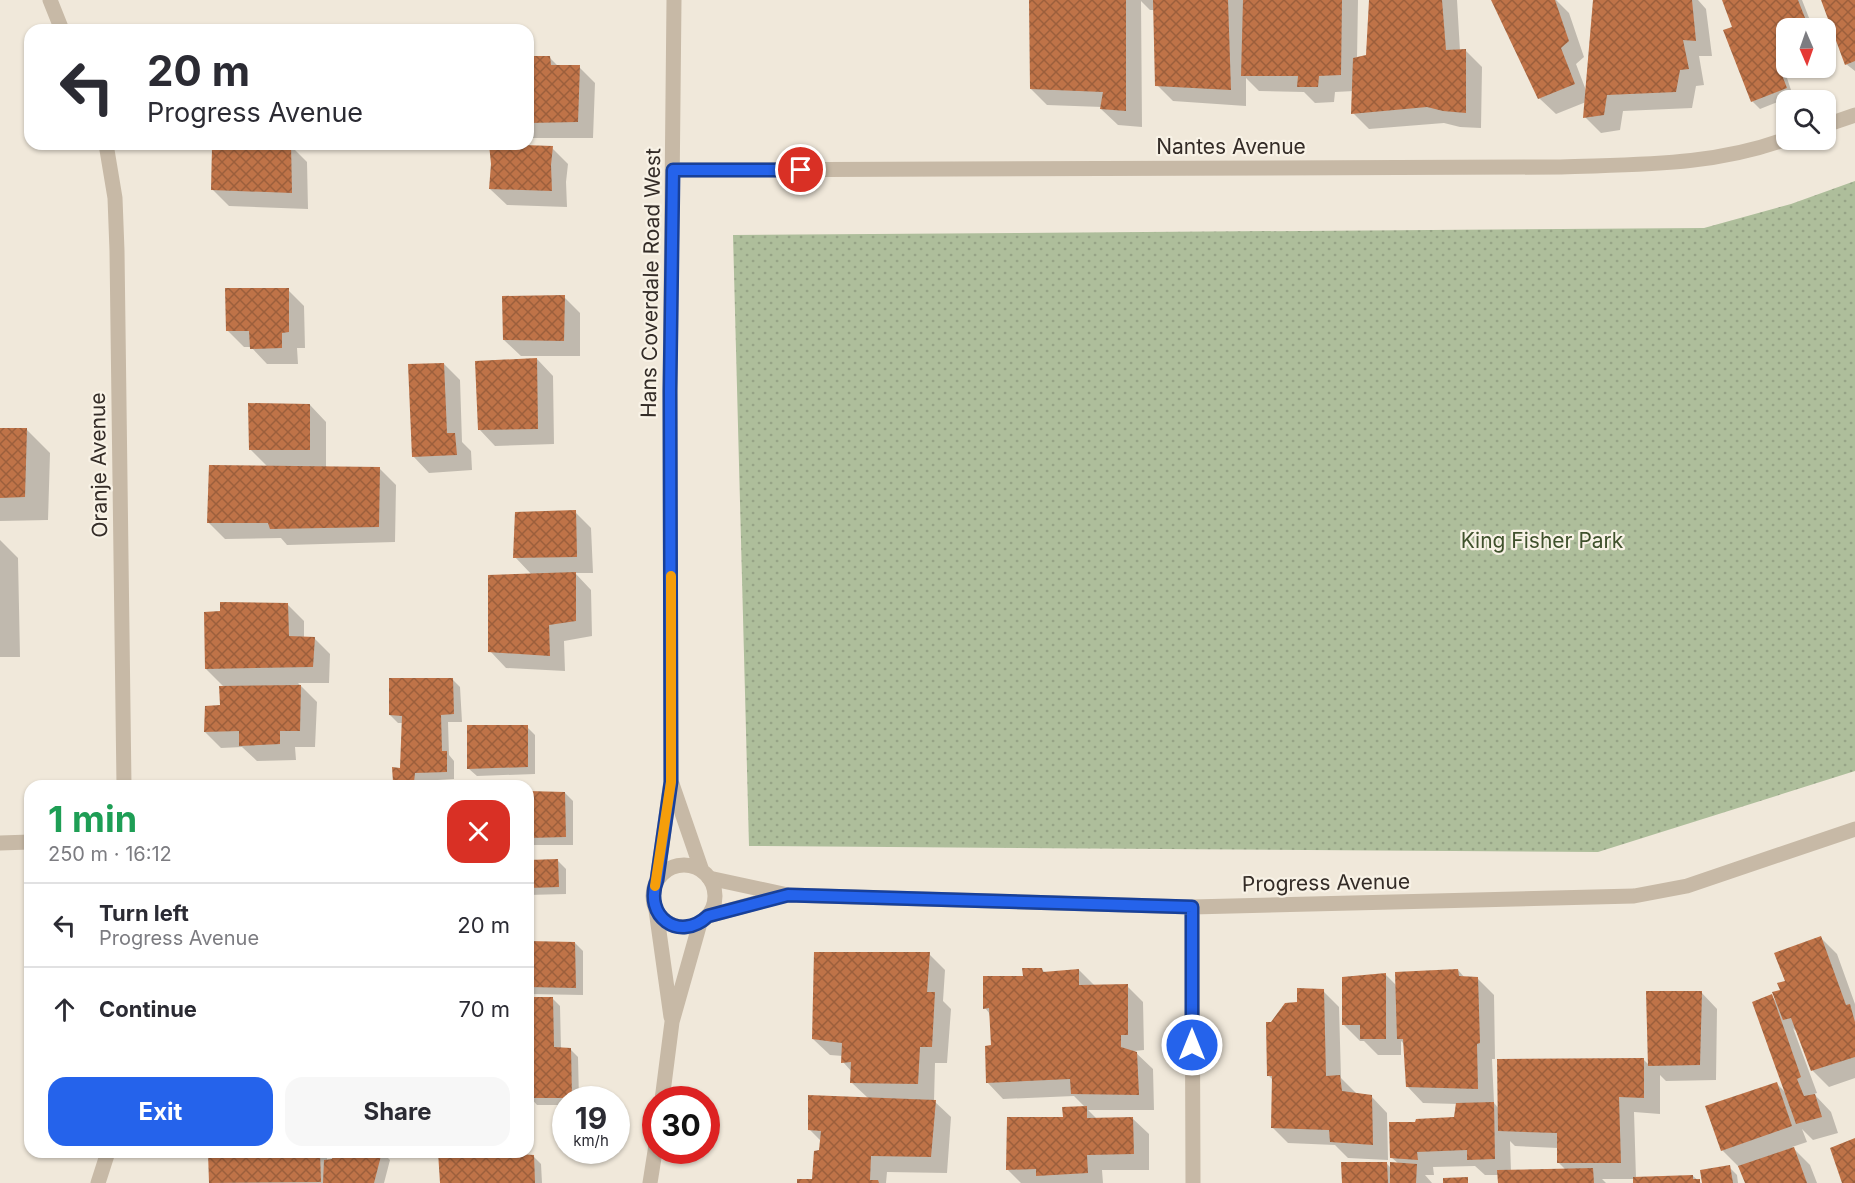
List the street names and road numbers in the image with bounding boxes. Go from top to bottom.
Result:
street label: Nantes Avenue [1156,134,1306,159]
street label: Hans Coverdale Road West [636,148,665,418]
street label: Oranje Avenue [85,392,112,538]
street label: Progress Avenue [1242,869,1410,896]

